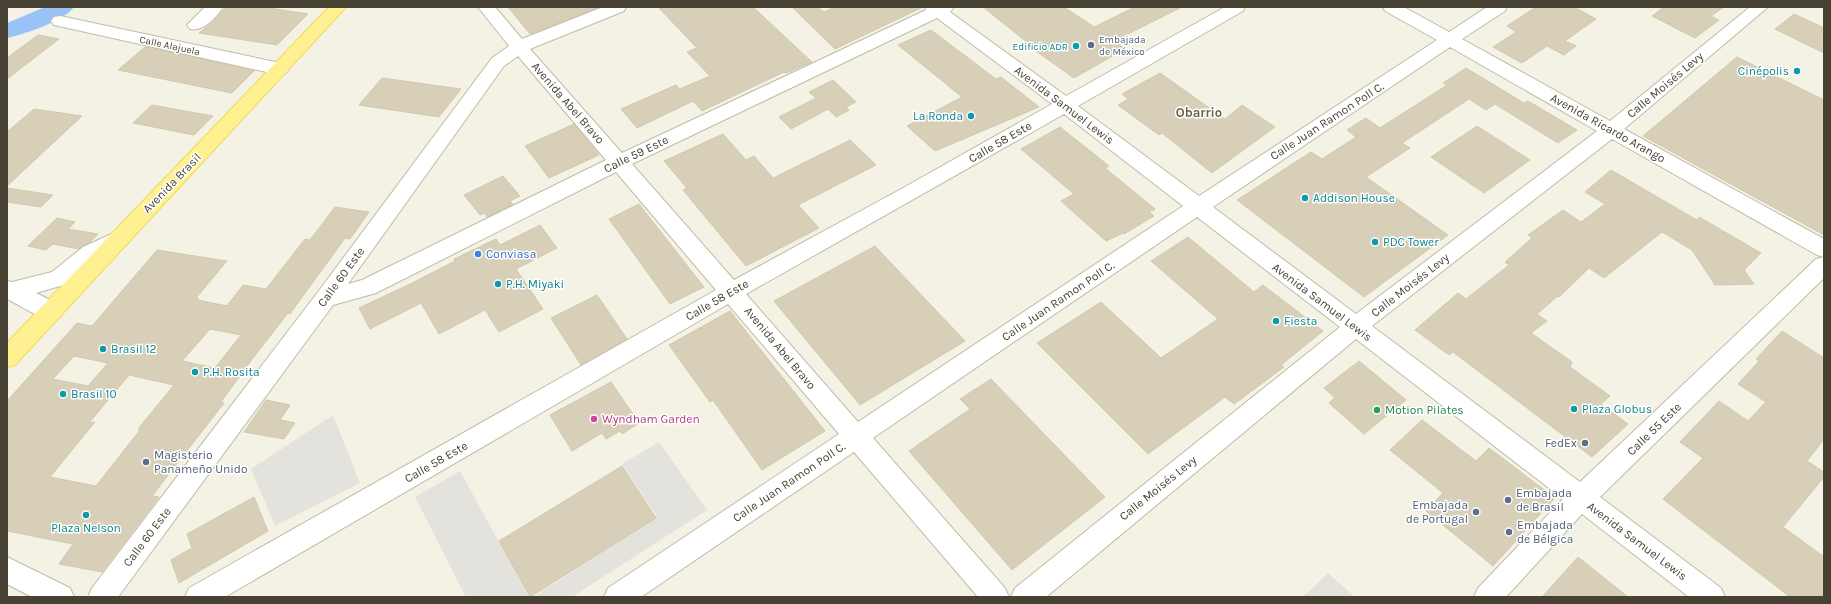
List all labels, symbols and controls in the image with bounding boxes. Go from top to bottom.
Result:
street label: Calle Alajuela [138,34,201,58]
place label: Embajada de México [1099,34,1145,58]
marker: Embajada de México [1086,40,1096,50]
place label: Edificio ADR [1013,41,1068,53]
marker: Edificio ADR [1071,41,1081,51]
street label: Calle Moisés Levy [1624,49,1706,121]
street label: Avenida Abel Bravo [529,59,607,147]
street label: Avenida Samuel Lewis [1011,63,1117,147]
place label: Cinépolis [1738,64,1789,78]
marker: Cinépolis [1792,66,1802,76]
street label: Calle Juan Ramon Poll C. [1268,79,1386,163]
street label: Avenida Ricardo Arango [1548,91,1668,165]
district label: Obarrio [1176,105,1222,120]
place label: La Ronda [913,109,963,123]
marker: La Ronda [966,111,976,121]
street label: Calle 58 Este [966,118,1034,166]
street label: Calle 59 Este [601,132,671,176]
street label: Avenida Brasil [140,150,204,216]
place label: Addison House [1313,191,1395,205]
marker: Addison House [1300,193,1310,203]
place label: PDC Tower [1383,235,1439,249]
marker: PDC Tower [1370,237,1380,247]
street label: Calle 60 Este [315,244,367,310]
place label: Conviasa [486,247,536,261]
marker: Conviasa [473,249,483,259]
street label: Calle Moisés Levy [1368,250,1452,320]
street label: Calle Juan Ramon Poll C. [999,258,1117,344]
street label: Avenida Samuel Lewis [1269,260,1375,344]
street label: Calle 58 Este [683,276,751,324]
place label: P.H. Miyaki [506,277,564,291]
marker: P.H. Miyaki [493,279,503,289]
street label: Avenida Abel Bravo [741,304,819,392]
place label: Fiesta [1284,314,1317,328]
marker: Fiesta [1271,316,1281,326]
place label: Brasil 12 [111,342,156,356]
marker: Brasil 12 [98,344,108,354]
place label: P.H. Rosita [203,365,260,379]
marker: P.H. Rosita [190,367,200,377]
place label: Brasil 10 [71,387,117,401]
marker: Brasil 10 [58,389,68,399]
street label: Calle 55 Este [1624,400,1684,458]
place label: Plaza Globus [1582,402,1652,416]
place label: Motion Pilates [1385,403,1464,417]
marker: Plaza Globus [1569,404,1579,414]
marker: Motion Pilates [1372,405,1382,415]
place label: Wyndham Garden [602,412,700,426]
marker: Wyndham Garden [589,414,599,424]
place label: FedEx [1545,436,1577,450]
street label: Calle 58 Este [402,438,470,486]
marker: FedEx [1580,438,1590,448]
street label: Calle Juan Ramon Poll C. [730,439,848,525]
place label: Magisterio Panameño Unido [154,448,247,476]
street label: Calle Moisés Levy [1117,452,1200,523]
marker: Magisterio Panameño Unido [141,457,151,467]
place label: Embajada de Brasil [1516,486,1572,514]
marker: Embajada de Brasil [1503,495,1513,505]
place label: Embajada de Portugal [1406,498,1468,526]
street label: Avenida Samuel Lewis [1584,499,1690,583]
street label: Calle 60 Este [120,505,174,569]
marker: Embajada de Portugal [1471,507,1481,517]
marker: Plaza Nelson [81,510,91,520]
place label: Embajada de Bélgica [1517,518,1573,546]
place label: Plaza Nelson [51,521,121,535]
marker: Embajada de Bélgica [1504,527,1514,537]

